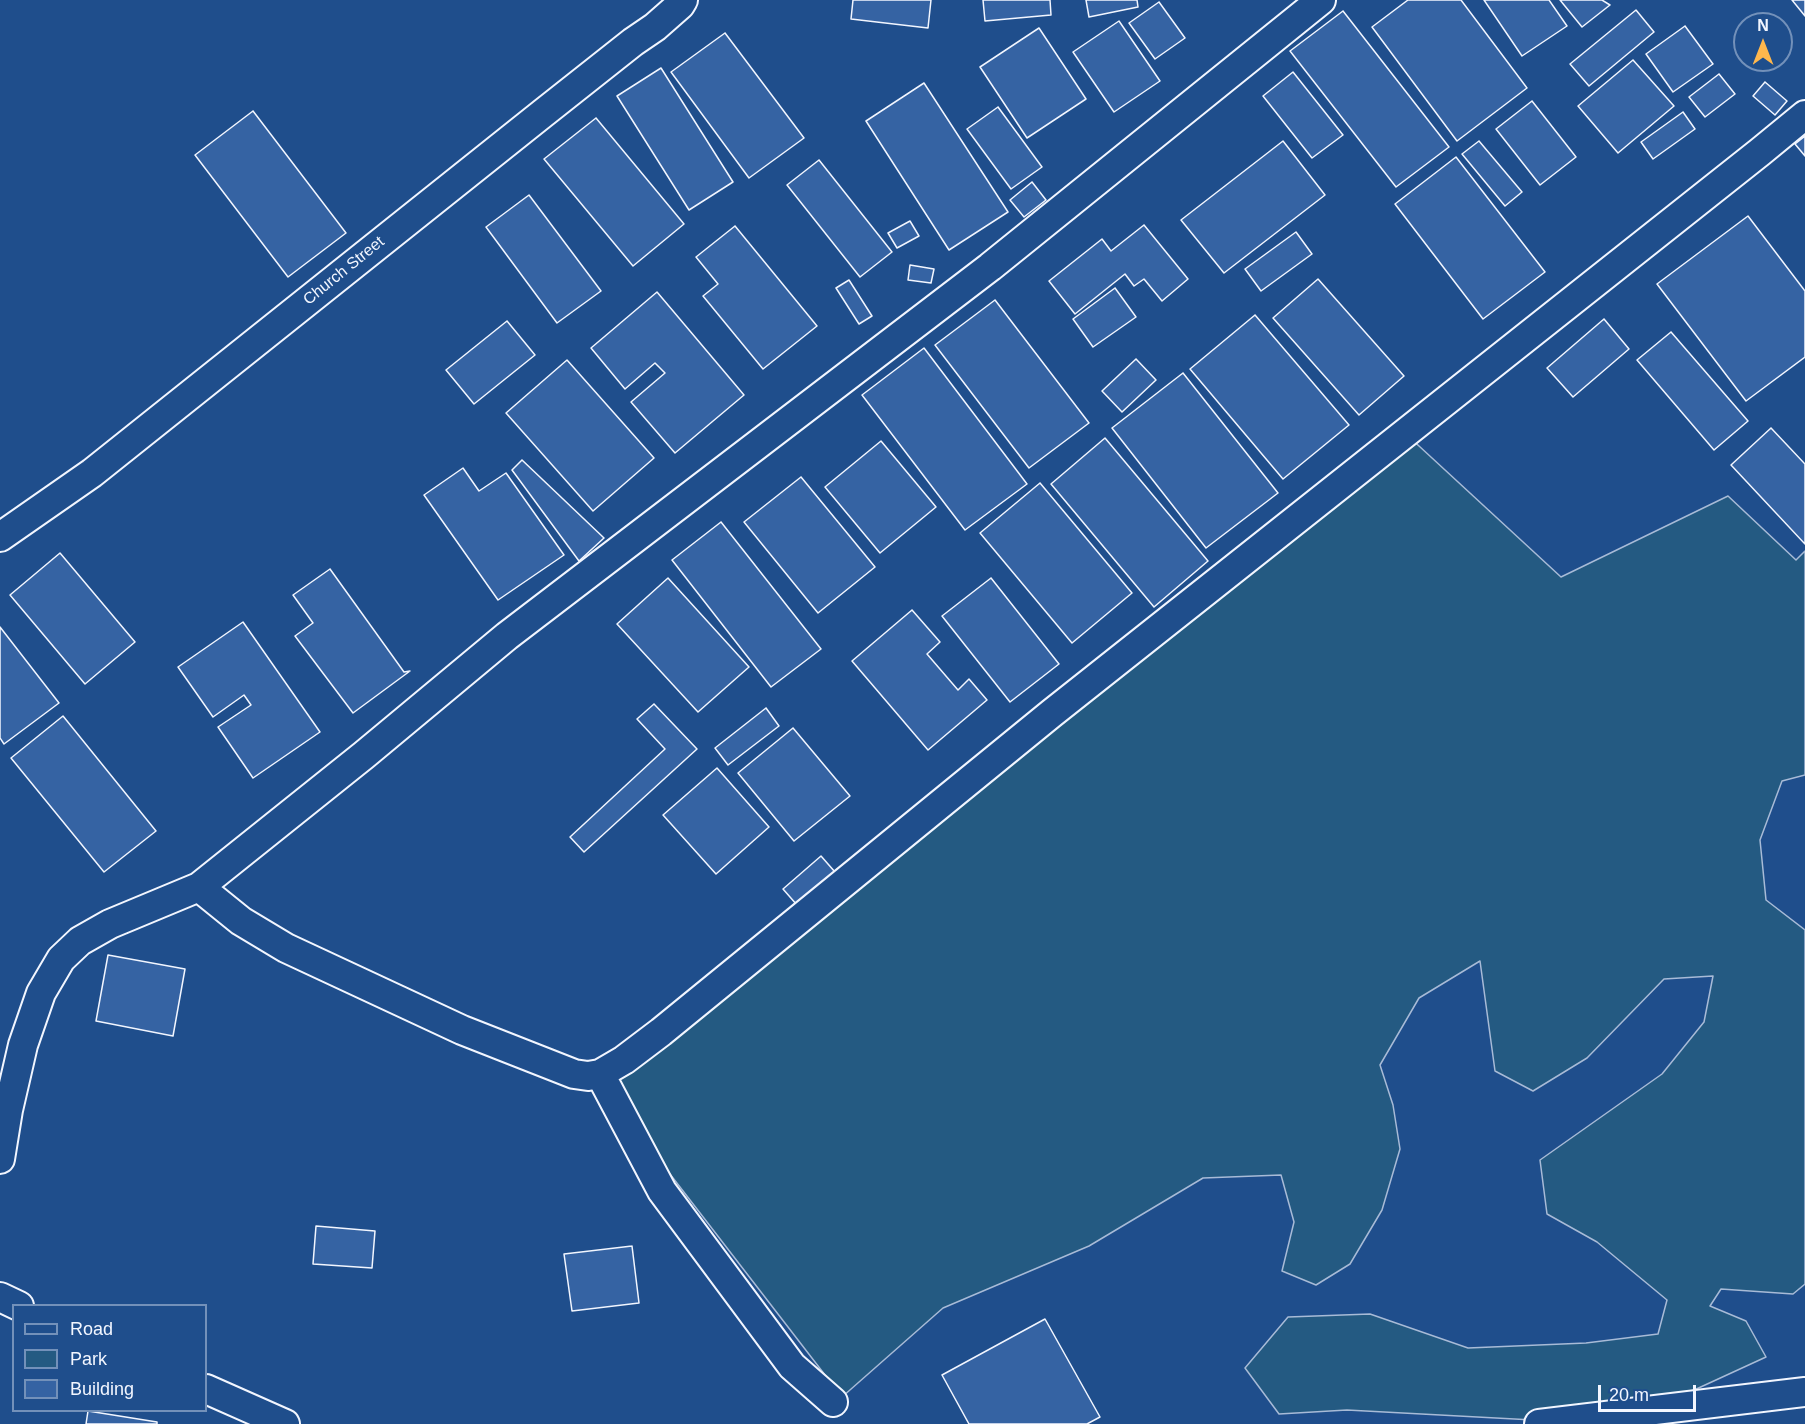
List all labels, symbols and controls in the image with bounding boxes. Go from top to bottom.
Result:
north arrow [1733,12,1793,72]
text: N [1757,17,1769,34]
street label: Church Street [300,232,388,310]
legend [12,1304,207,1412]
text: Road [70,1319,113,1339]
text: Park [70,1349,107,1369]
scale bar [1601,1373,1698,1411]
text: Building [70,1379,134,1399]
text: 20 m [1609,1385,1649,1405]

